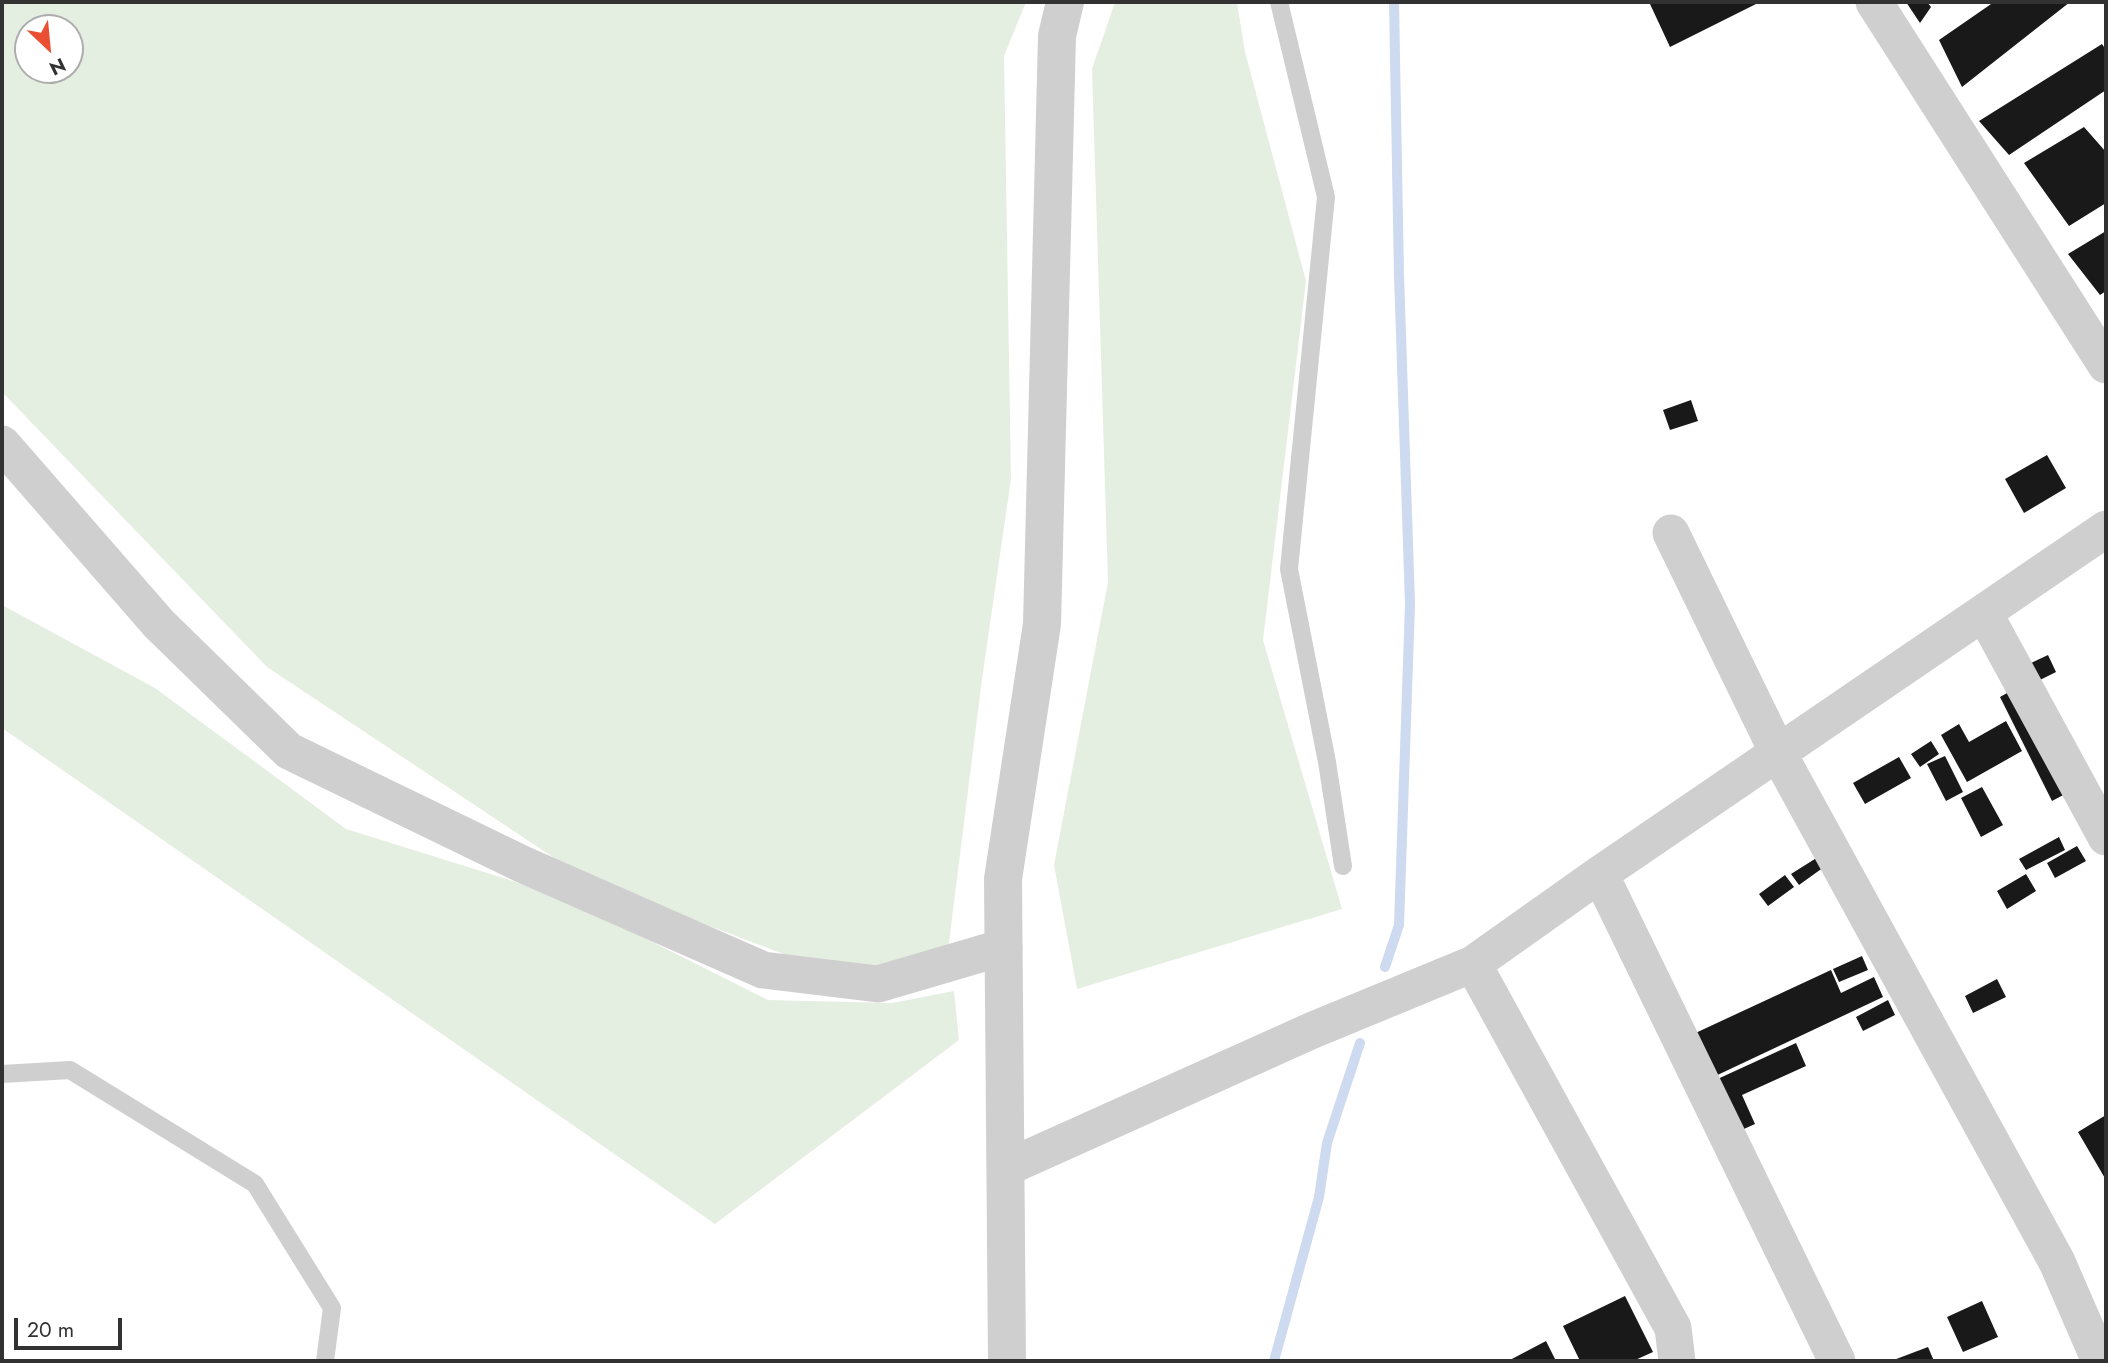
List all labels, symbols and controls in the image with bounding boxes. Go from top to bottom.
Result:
north arrow [14,14,84,84]
text: N [45,51,70,82]
scale bar [18,1304,126,1348]
text: 20 m [27,1315,74,1345]

